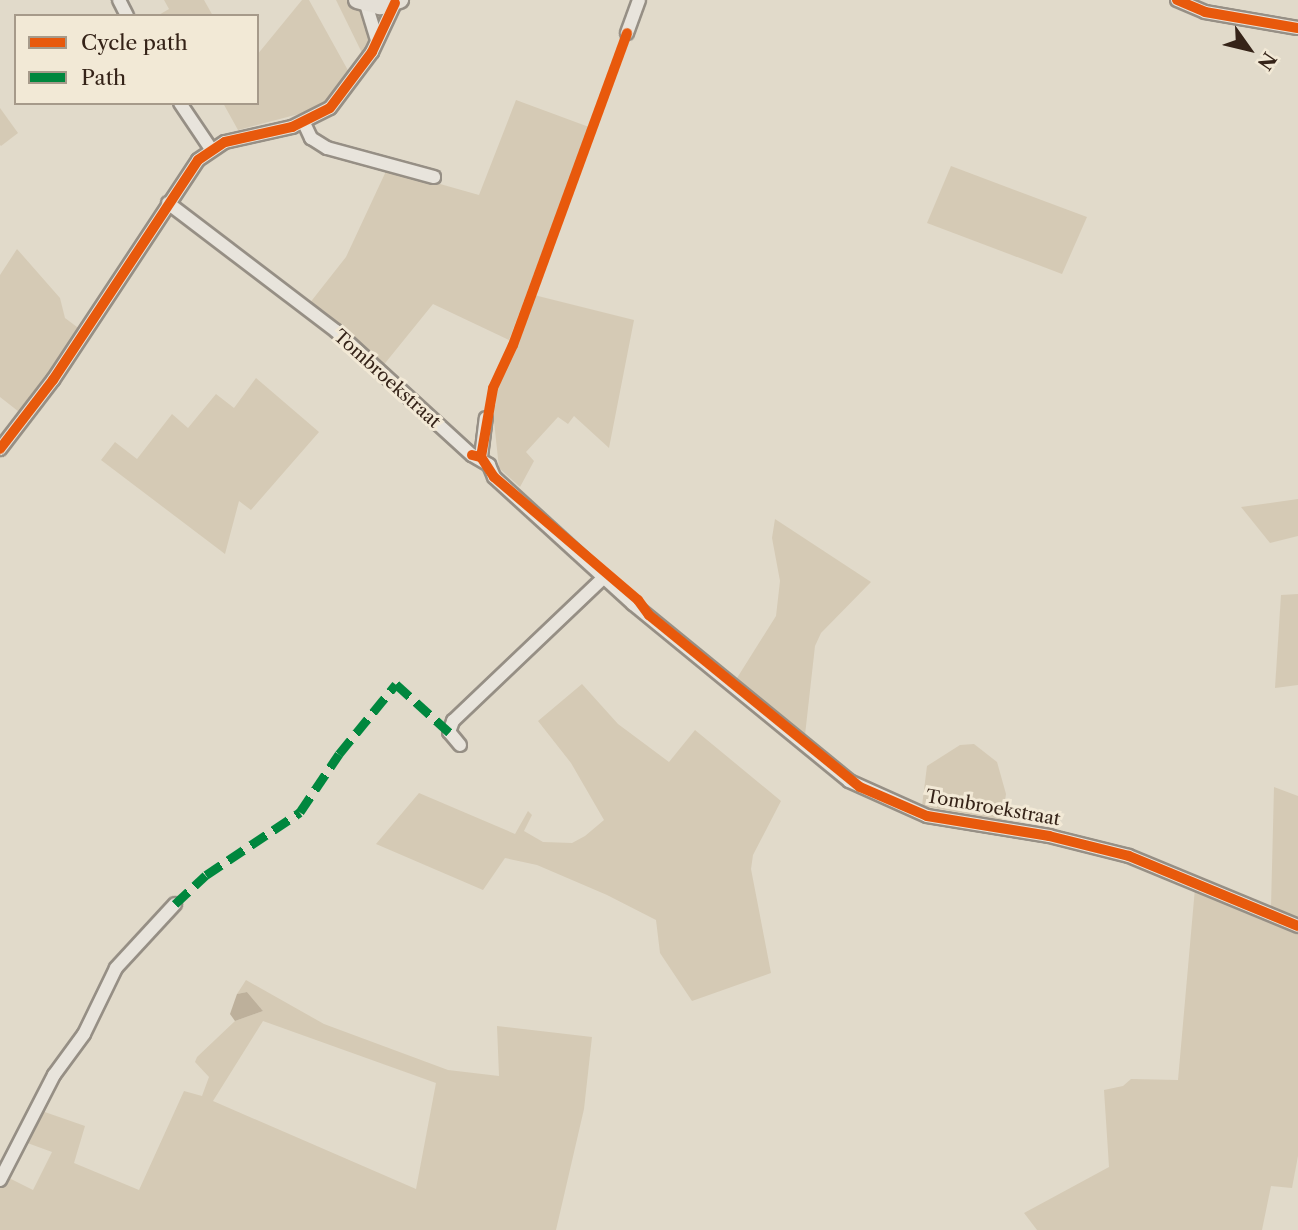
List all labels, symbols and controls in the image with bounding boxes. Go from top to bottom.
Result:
legend [14,14,259,105]
north arrow [1214,14,1284,84]
text: Cycle path [81,30,188,55]
text: N [1253,48,1281,74]
text: Path [81,65,126,90]
street label: Tombroekstraat [329,325,445,433]
street label: Tombroekstraat [924,786,1062,830]

